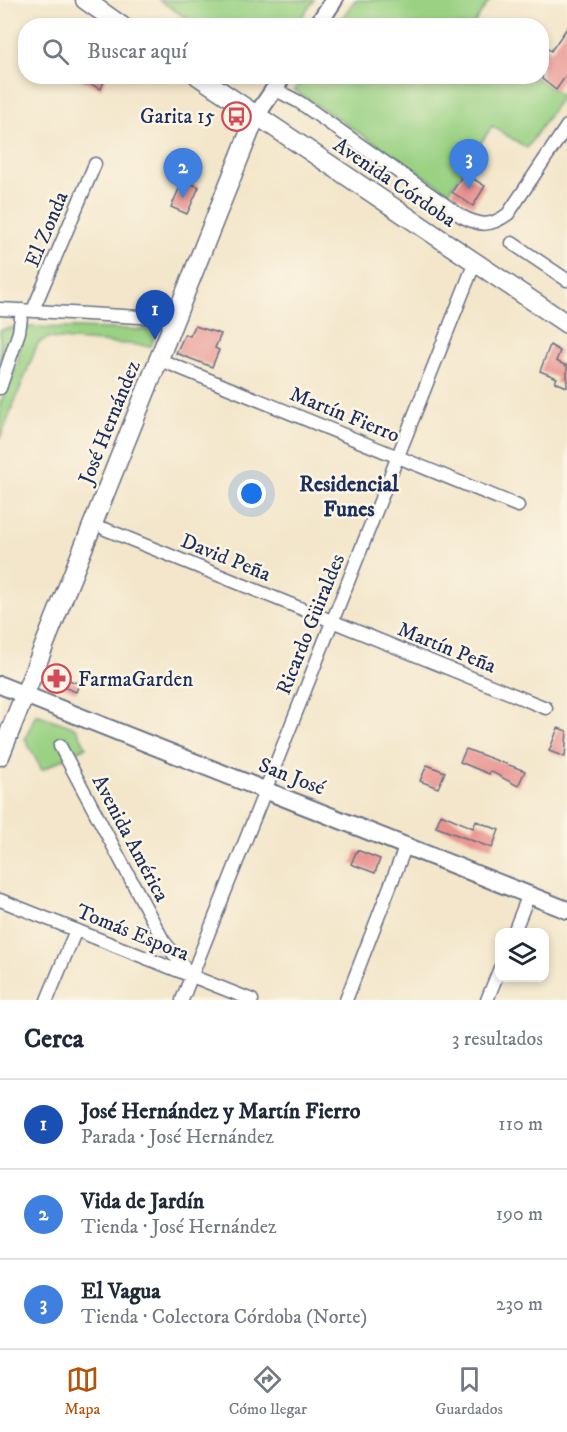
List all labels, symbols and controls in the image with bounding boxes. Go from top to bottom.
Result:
search box [18,18,549,84]
icon: search [39,35,72,68]
text: Buscar aquí [87,38,187,65]
bus stop icon: Garita 15 [220,100,252,132]
place label: Garita 15 [140,104,215,130]
street label: Avenida Córdoba [328,132,461,233]
pin: 3 [450,140,488,189]
pin: 2 [164,148,202,198]
street label: El Zonda [19,188,74,271]
pin: 1 [136,290,174,340]
street label: José Hernández [73,357,147,490]
street label: Martín Fierro [286,381,403,449]
district label: Residencial Funes [299,471,399,523]
your location [237,479,266,508]
street label: David Peña [177,528,274,588]
street label: Ricardo Güiraldes [271,550,351,699]
street label: Martín Peña [394,616,500,679]
pharmacy icon: FarmaGarden [41,663,73,695]
place label: FarmaGarden [78,667,193,693]
street label: San José [255,752,329,802]
street label: Avenida América [86,771,175,906]
street label: Tomás Espora [72,899,193,967]
map controls [495,928,549,982]
button: layers [495,928,549,982]
text: Cerca [24,1023,84,1056]
text: 3 resultados [452,1027,543,1052]
text: José Hernández y Martín Fierro [81,1098,360,1125]
text: 1 [40,1112,47,1137]
text: 110 m [498,1112,543,1137]
text: Parada · José Hernández [81,1125,274,1150]
text: Vida de Jardín [81,1188,204,1215]
text: 2 [39,1202,48,1227]
text: 190 m [496,1202,543,1227]
text: Tienda · José Hernández [81,1215,277,1240]
text: El Vagua [81,1278,160,1305]
text: 3 [40,1292,47,1317]
text: 230 m [496,1292,543,1317]
text: Tienda · Colectora Córdoba (Norte) [81,1305,367,1330]
tab: Mapa [64,1363,100,1419]
tab: Cómo llegar [229,1363,307,1419]
tab: Guardados [435,1363,503,1419]

